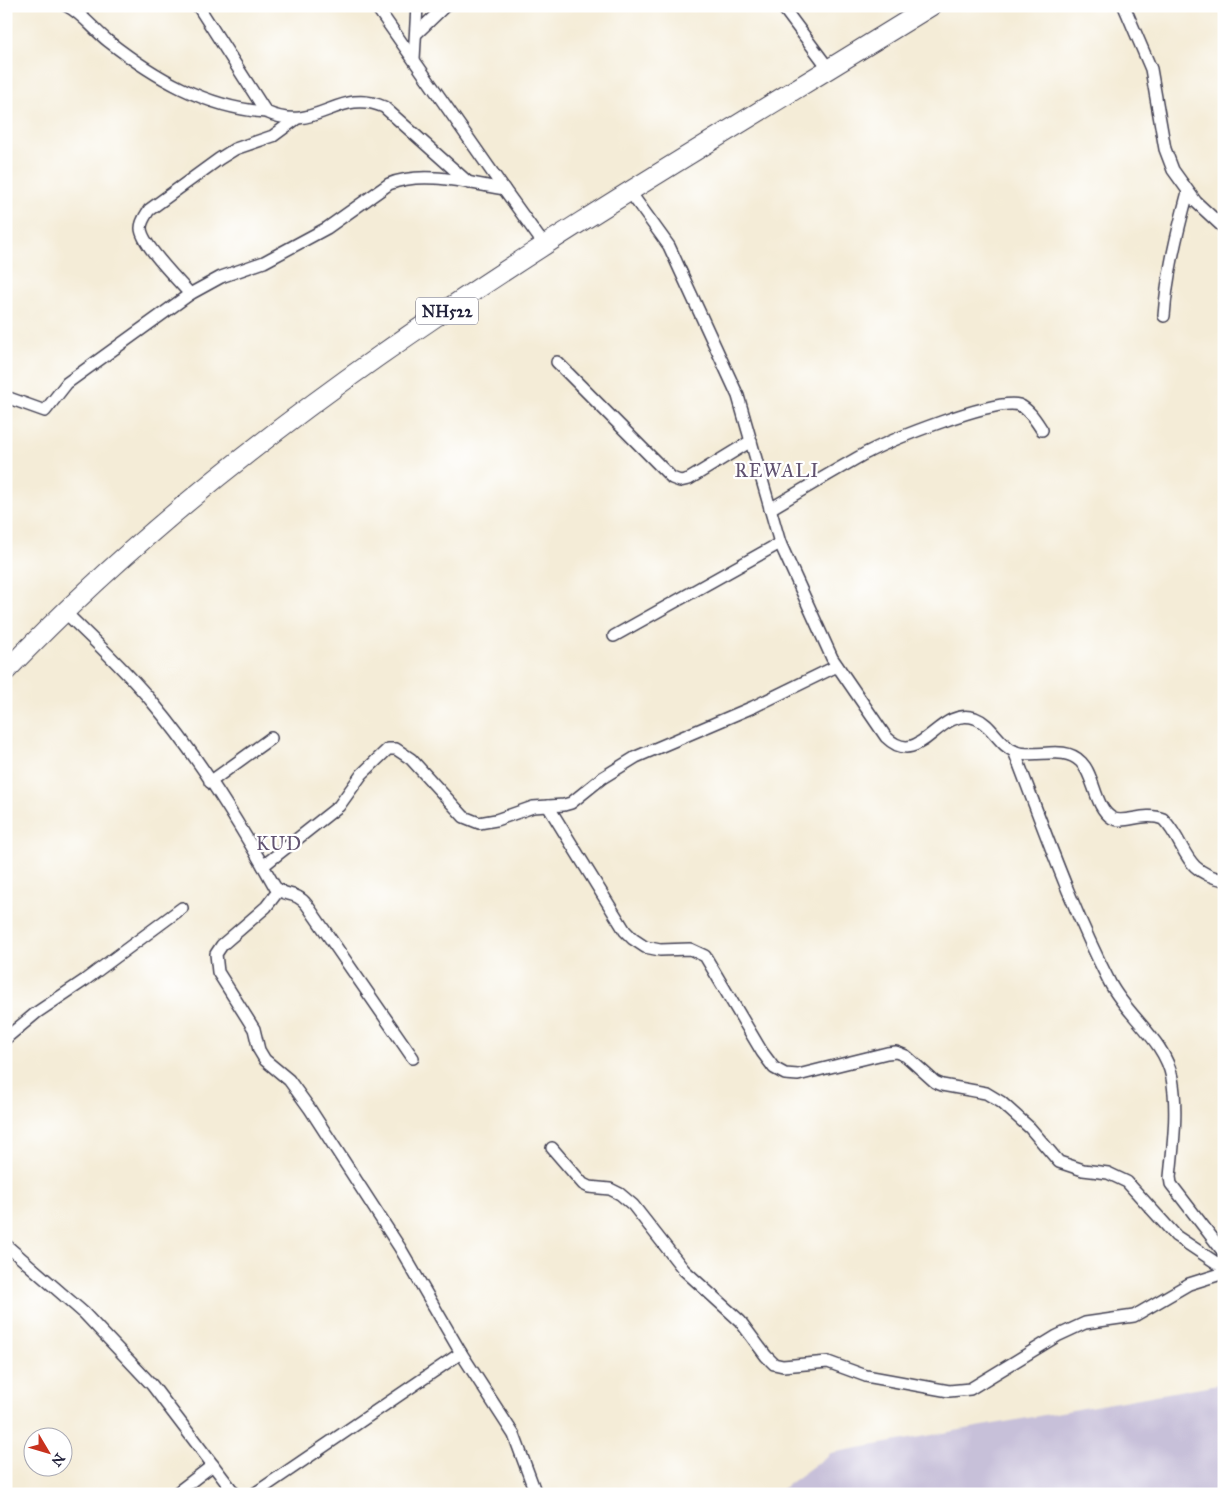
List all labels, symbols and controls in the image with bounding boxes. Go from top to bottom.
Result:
road number: NH522 [416,298,478,324]
district label: REWALI [735,459,820,482]
district label: KUD [256,832,302,855]
north arrow [22,1428,72,1478]
text: N [47,1450,68,1470]

